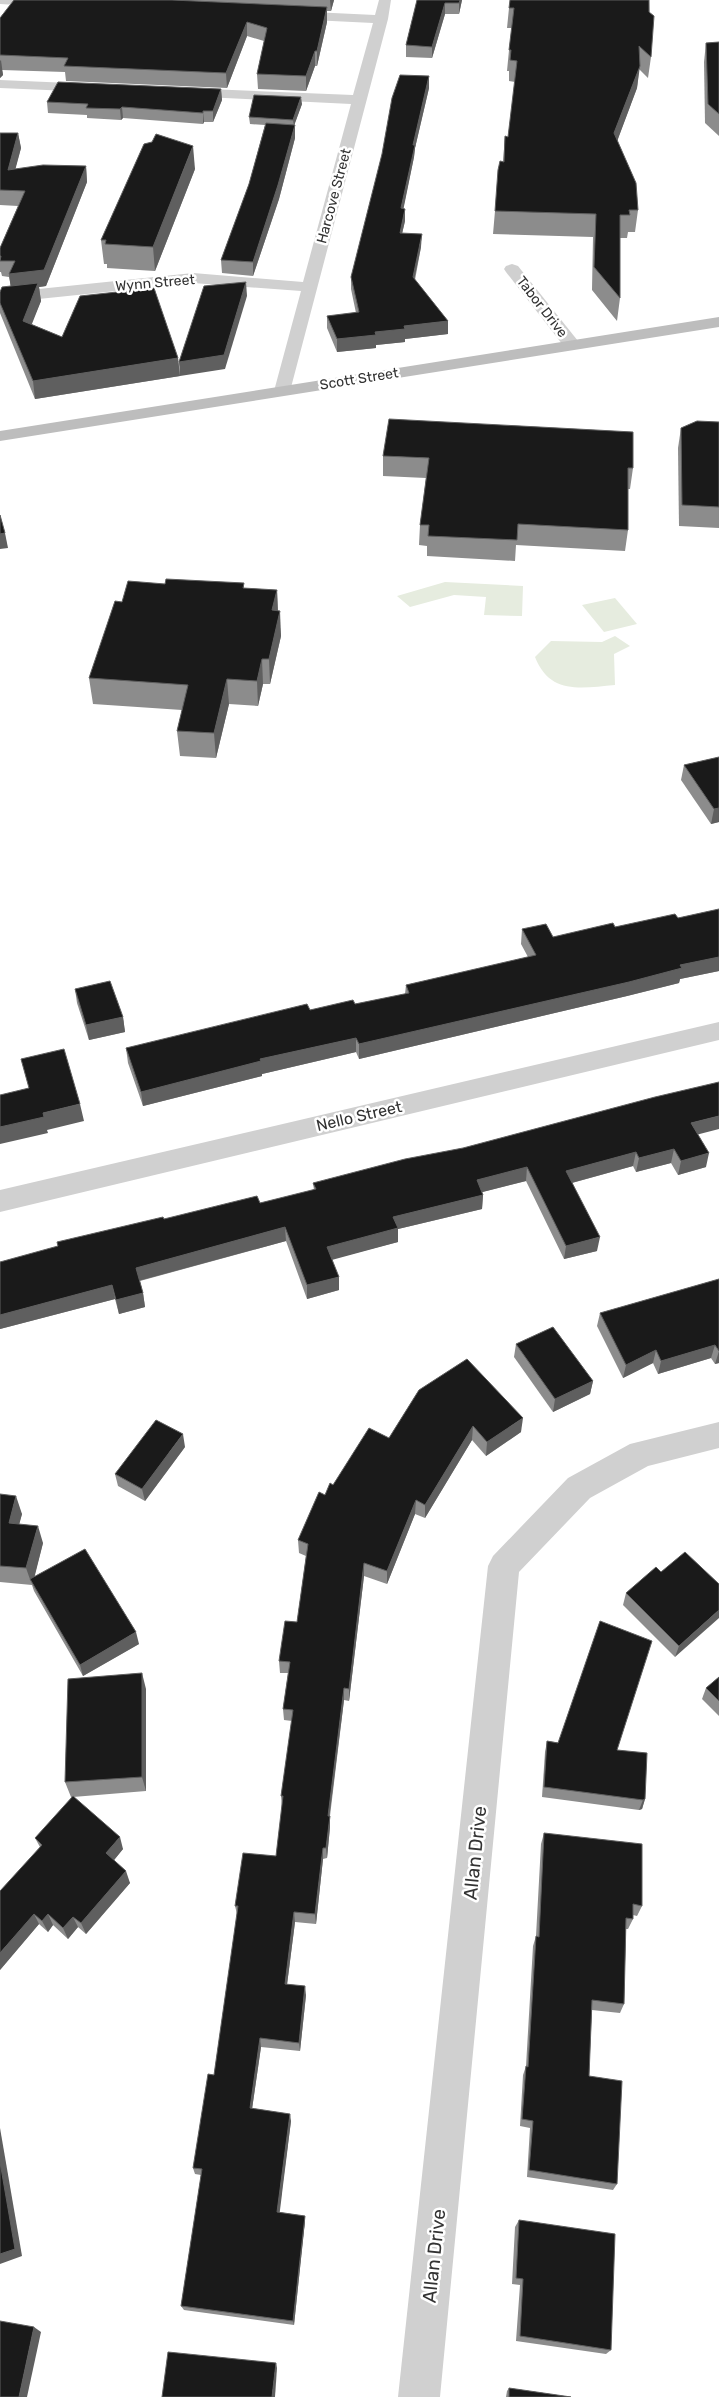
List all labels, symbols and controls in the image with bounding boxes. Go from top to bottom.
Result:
street label: Harcove Street [313,146,355,245]
street label: Wynn Street [114,271,196,295]
street label: Tabor Drive [513,273,571,341]
street label: Scott Street [319,364,400,394]
street label: Nello Street [314,1097,404,1135]
street label: Allan Drive [459,1805,491,1901]
street label: Allan Drive [418,2208,450,2304]

